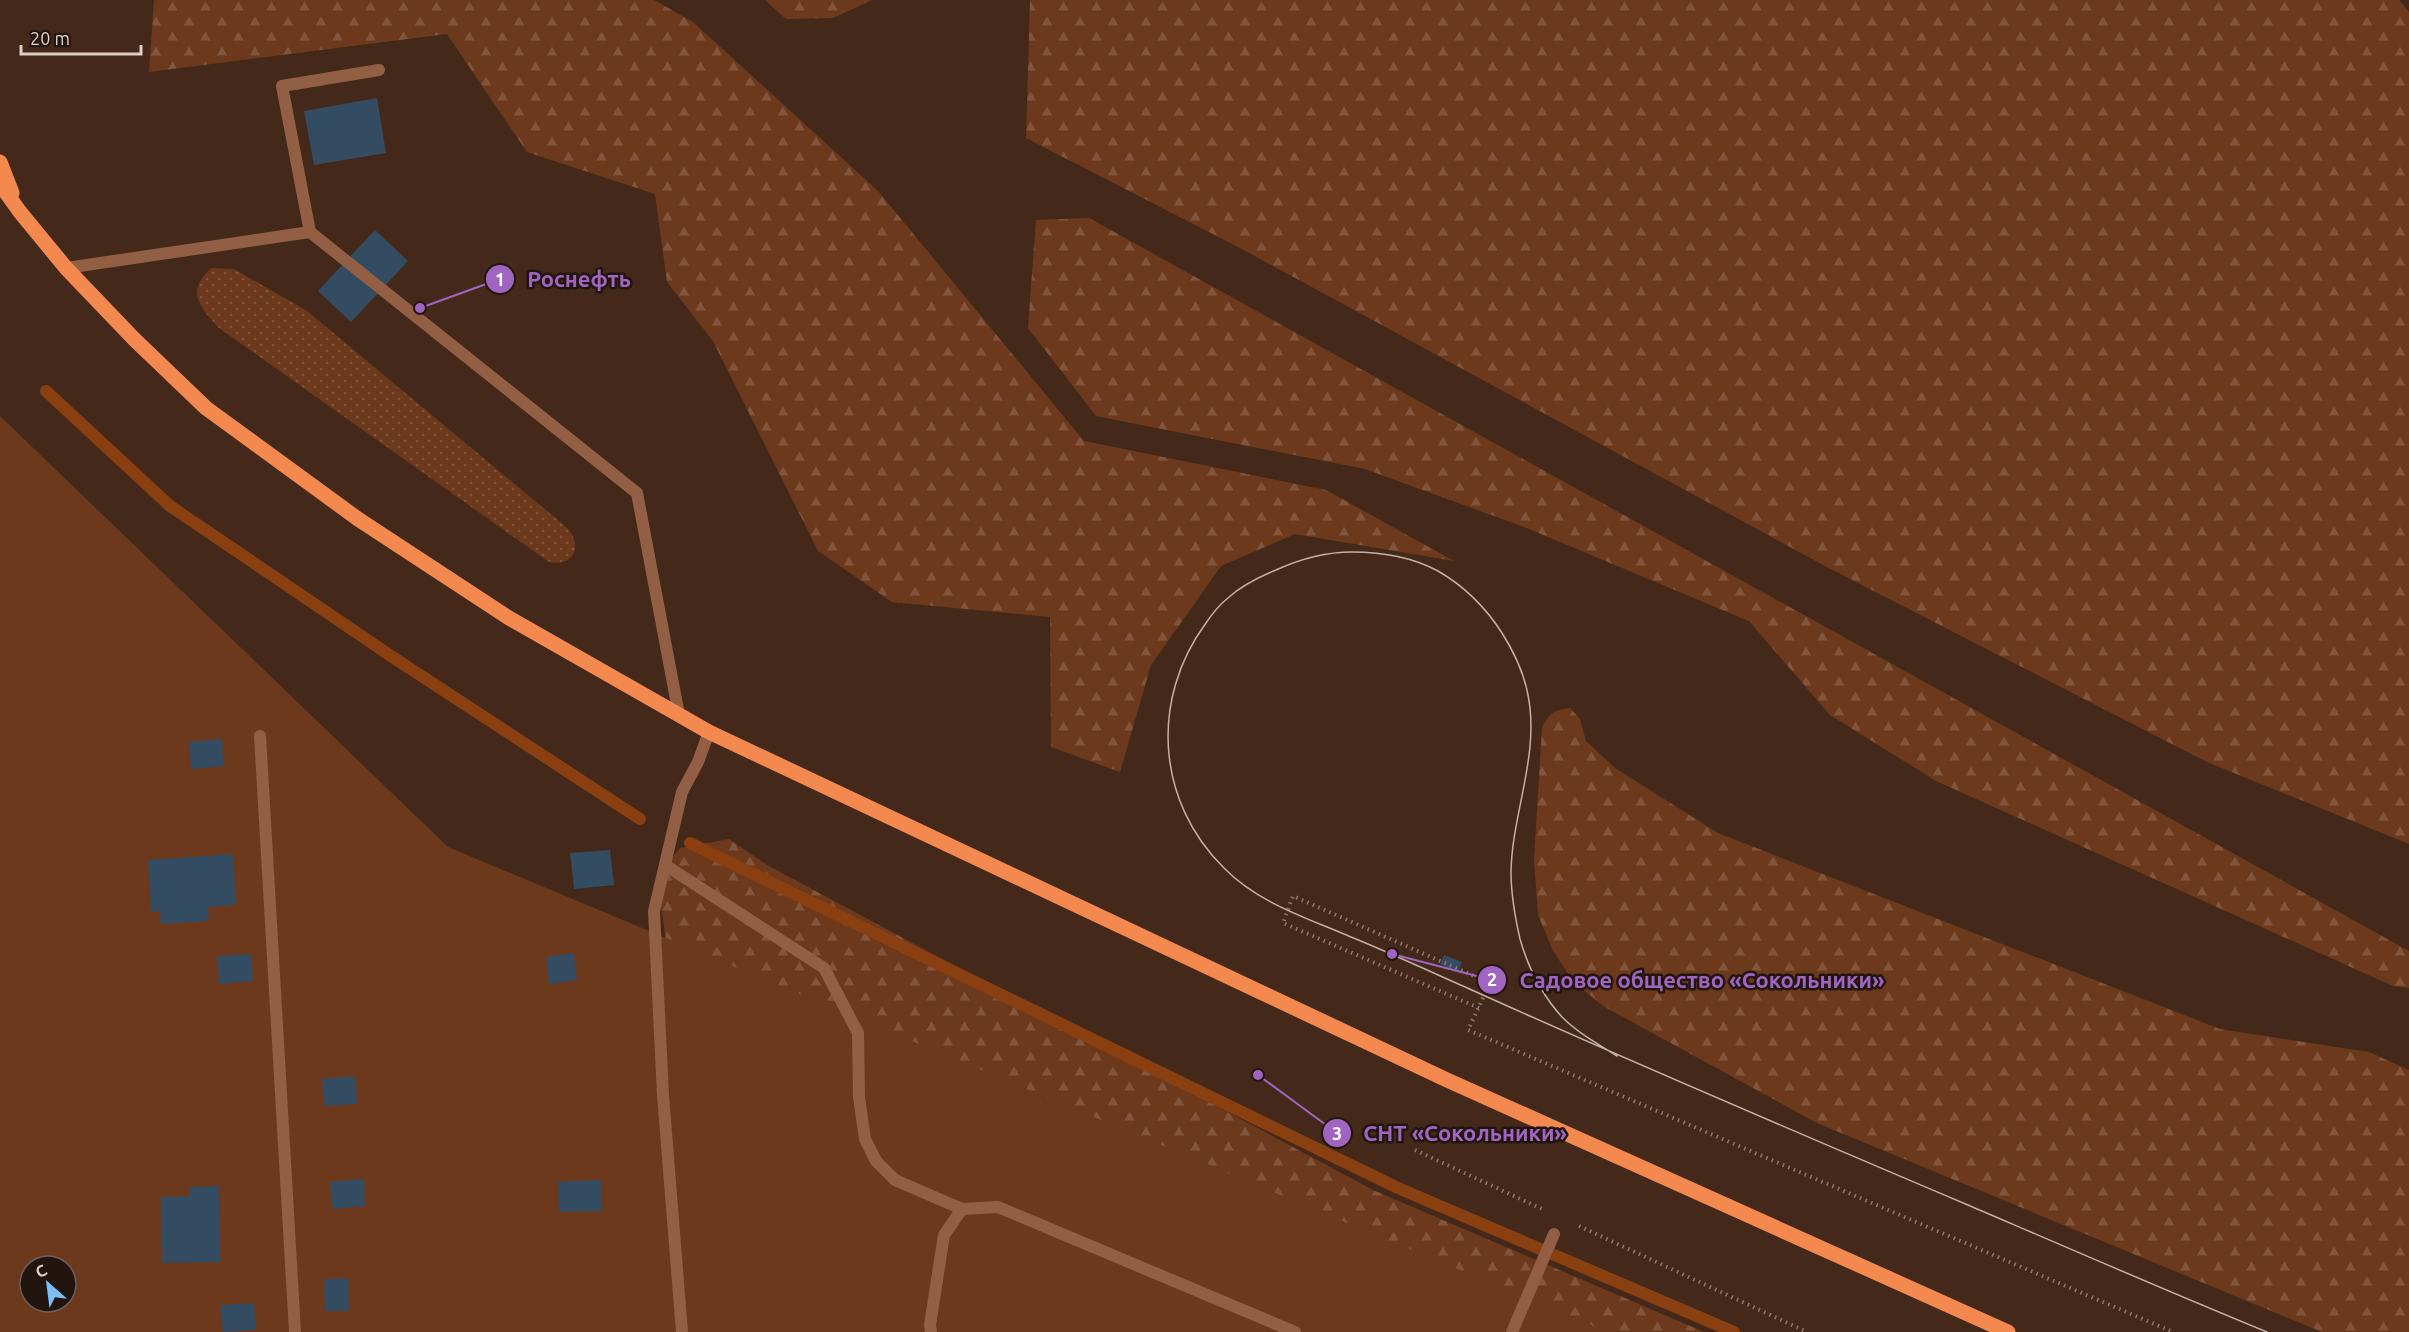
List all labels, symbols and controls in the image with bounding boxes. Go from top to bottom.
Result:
scale bar [21,18,141,56]
text: 20 m [30,28,70,48]
callout: Роснефть [485,259,643,299]
text: Роснефть [527,266,631,291]
text: 1 [495,269,505,289]
callout: Садовое общество «Сокольники» [1477,960,1896,1000]
text: Садовое общество «Сокольники» [1520,967,1884,992]
text: 2 [1487,969,1497,989]
callout: СНТ «Сокольники» [1322,1113,1579,1153]
text: СНТ «Сокольники» [1363,1120,1567,1145]
text: 3 [1332,1123,1342,1143]
north arrow [18,1254,78,1314]
text: С [32,1260,50,1281]

